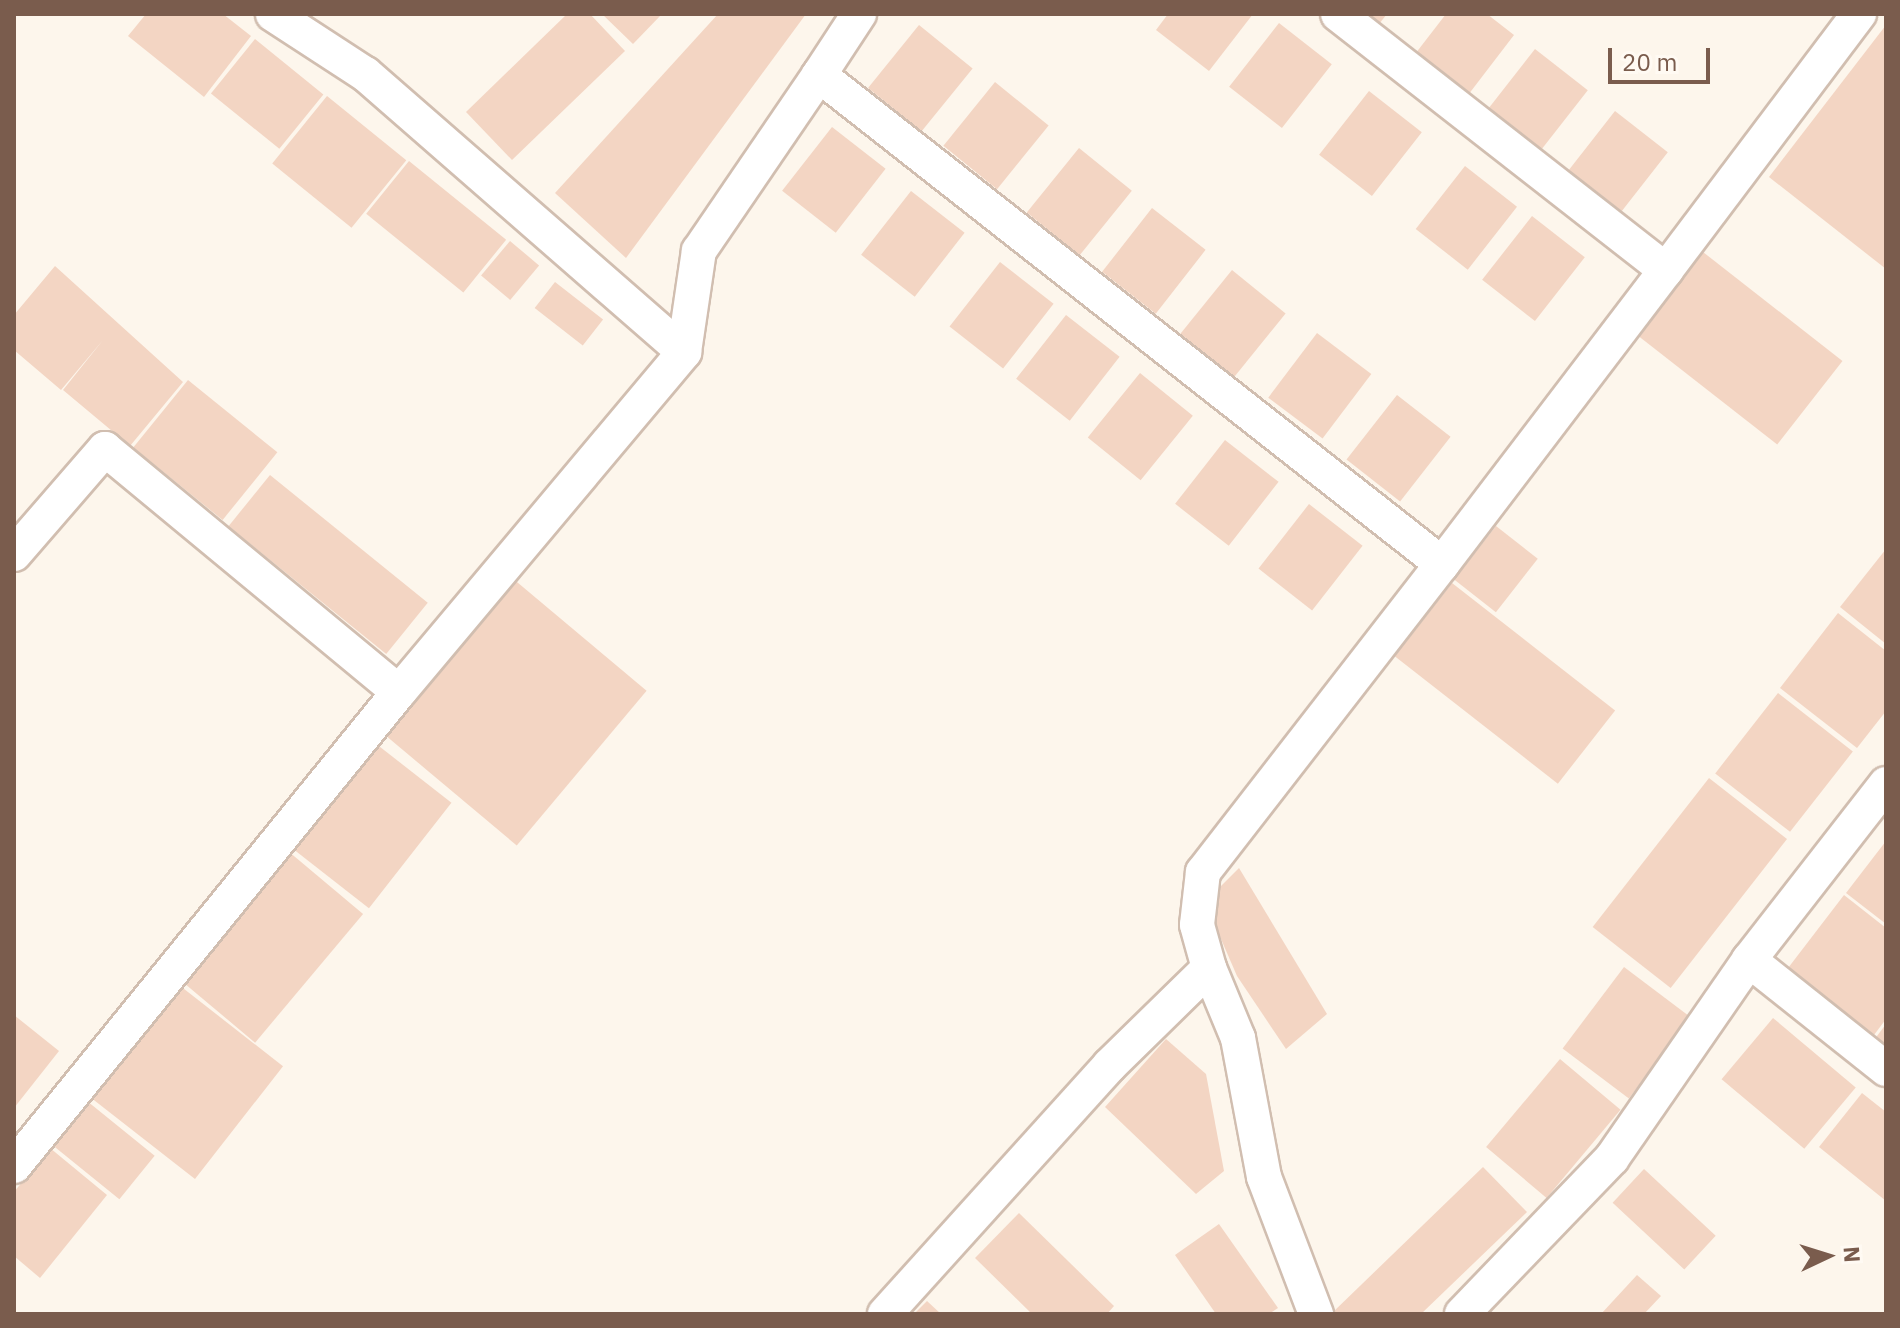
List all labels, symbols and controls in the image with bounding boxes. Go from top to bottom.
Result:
scale bar [1612,32,1714,82]
text: 20 m [1622,46,1677,78]
north arrow [1788,1216,1868,1296]
text: N [1837,1245,1867,1263]

